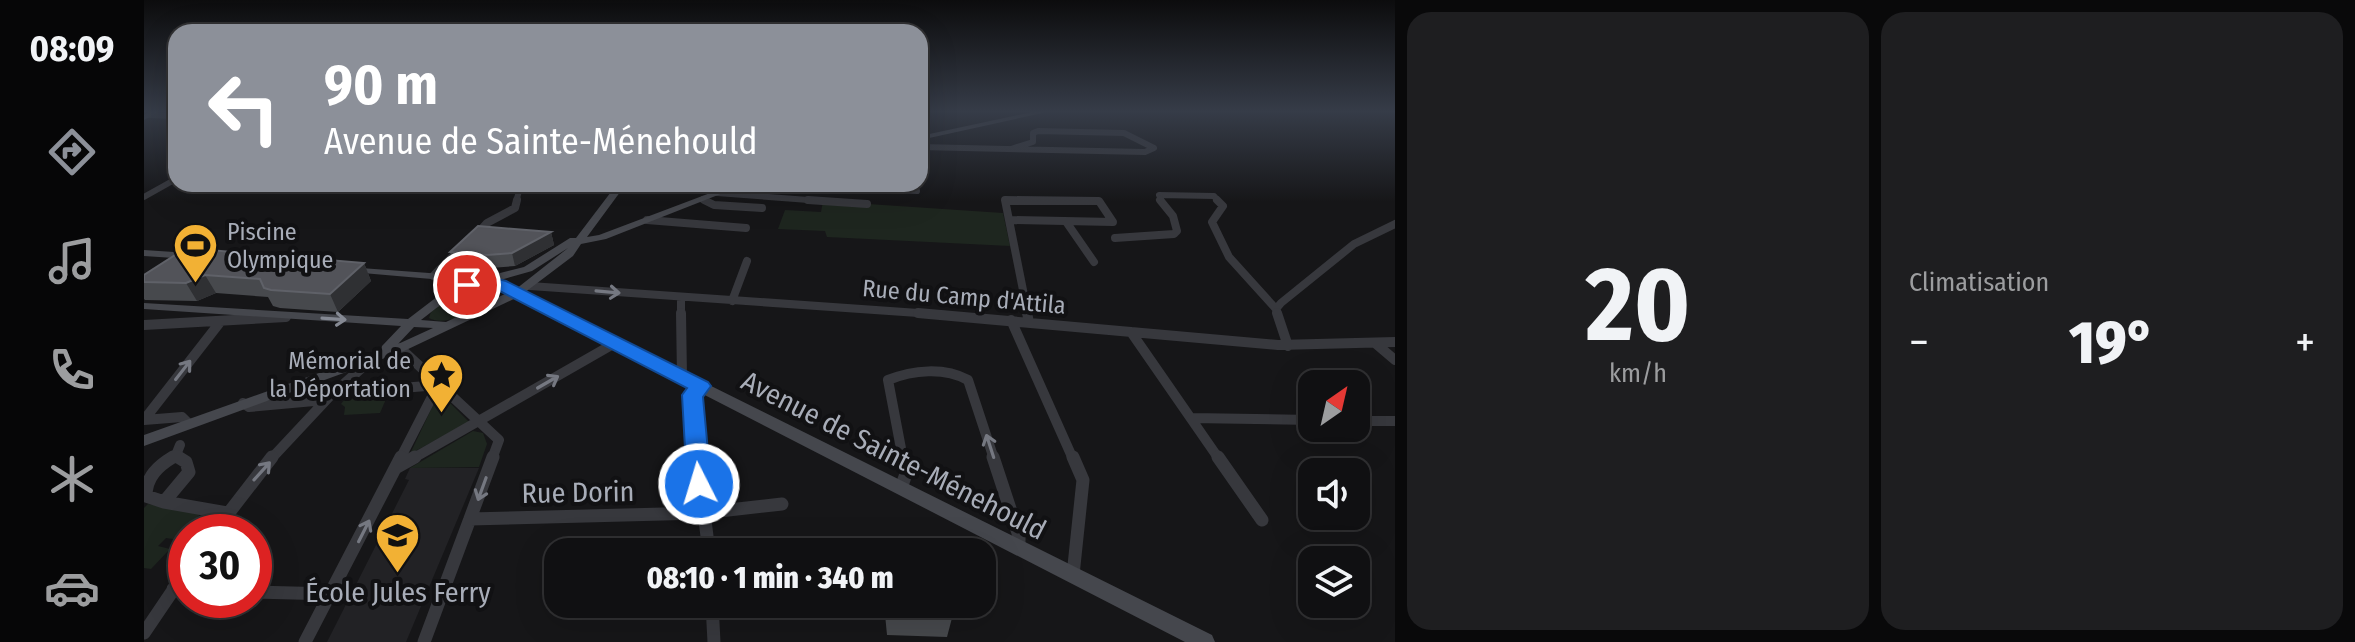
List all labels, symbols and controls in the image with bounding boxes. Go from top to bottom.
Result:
text: 08:09 [30,27,114,71]
text: 90 m [324,52,438,119]
icon: left [192,56,296,160]
text: Avenue de Sainte-Ménehould [324,120,758,164]
icon: directions [44,124,100,180]
place label: Piscine Olympique [227,218,333,274]
sports icon: Piscine Olympique [172,222,220,285]
icon: music [44,233,100,289]
text: 20 [1586,243,1690,368]
pin [433,251,501,319]
icon: arrive [445,263,489,307]
text: Climatisation [1909,267,2049,298]
street label: Rue du Camp d'Attila [861,274,1067,320]
one-way arrow [594,285,621,300]
text: 19° [2069,307,2155,379]
one-way arrow [320,312,346,327]
text: − [1909,316,1929,369]
text: + [2295,316,2315,369]
icon: phone [44,342,100,398]
place label: Mémorial de la Déportation [269,347,411,403]
place icon: Mémorial de la Déportation [418,351,466,414]
text: km/h [1609,358,1667,389]
one-way arrow [174,360,191,381]
street label: Avenue de Sainte-Ménehould [736,364,1051,547]
north arrow [1298,370,1370,442]
map controls [1298,370,1370,618]
one-way arrow [536,374,559,390]
one-way arrow [982,434,997,460]
position arrow [657,442,741,526]
icon: climate [44,451,100,507]
button: sound [1298,458,1370,530]
one-way arrow [253,462,271,482]
street label: Rue Dorin [521,475,635,510]
one-way arrow [473,476,488,501]
school or university icon: École Jules Ferry [374,511,422,574]
speed limit sign: 30 [168,514,272,618]
one-way arrow [357,519,373,543]
button: layers [1298,546,1370,618]
icon: car [44,560,100,616]
text: 08:10 · 1 min · 340 m [647,560,894,596]
place label: École Jules Ferry [305,576,491,609]

